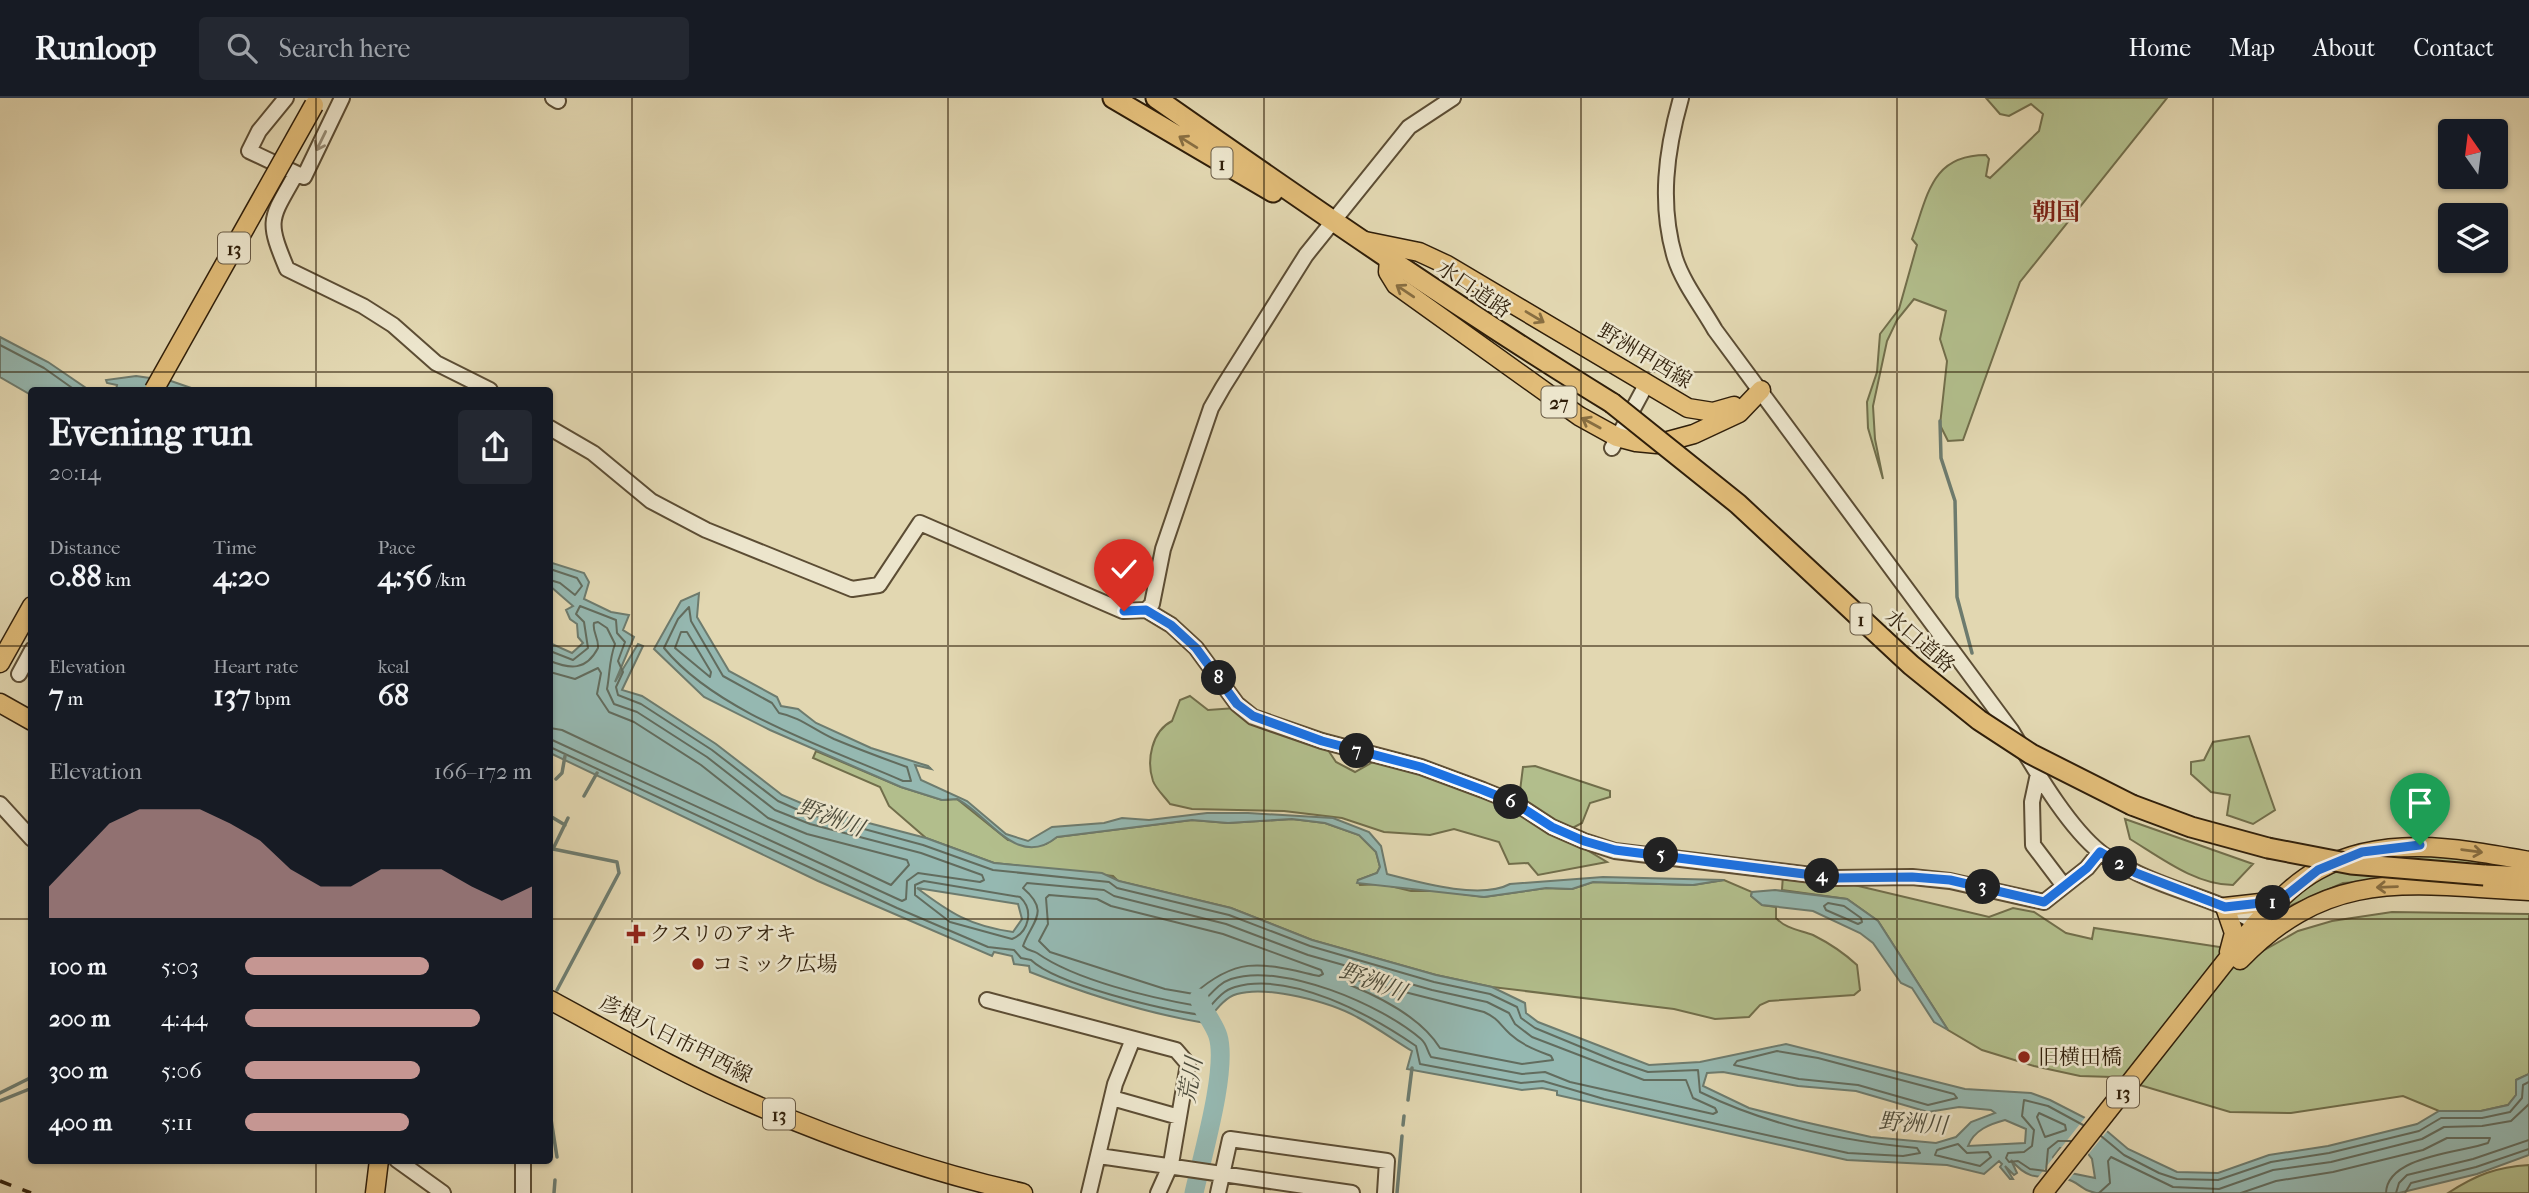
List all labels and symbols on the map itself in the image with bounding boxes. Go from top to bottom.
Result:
north arrow [2438,119,2508,189]
one-way arrow [314,130,328,151]
one-way arrow [1178,135,1198,149]
road number: 1 [1212,148,1232,178]
district label: 朝国 [2032,198,2080,226]
road number: 13 [218,232,250,264]
street label: 水口道路 [1432,256,1516,322]
one-way arrow [1396,284,1416,298]
one-way arrow [1524,310,1544,324]
street label: 野洲甲西線 [1594,319,1696,393]
road number: 27 [1542,386,1576,418]
one-way arrow [1581,415,1602,429]
pin [1094,539,1154,611]
road number: 1 [1850,604,1871,634]
street label: 水口道路 [1880,604,1960,678]
pin: 8 [1202,660,1236,696]
pin: 7 [1340,734,1374,768]
pin [2390,773,2450,845]
pin: 6 [1494,784,1528,820]
water label: 野洲川 [794,793,871,843]
pin: 5 [1644,838,1678,872]
one-way arrow [2460,844,2483,857]
pin: 2 [2102,846,2138,882]
pin: 4 [1804,858,1840,894]
pin: 3 [1966,870,2000,904]
one-way arrow [2376,880,2399,893]
pin: 1 [2256,886,2290,920]
place label: クスリのアオキ [650,922,797,946]
marker: クスリのアオキ [628,926,644,942]
place label: コミック広場 [712,952,838,976]
marker: コミック広場 [690,956,706,972]
water label: 野洲川 [1336,957,1413,1007]
street label: 彦根八日市甲西線 [596,990,756,1088]
place label: 旧横田橋 [2038,1045,2122,1069]
marker: 旧横田橋 [2016,1049,2032,1065]
water label: 荒川 [1173,1052,1208,1105]
road number: 13 [2107,1076,2139,1108]
road number: 13 [763,1098,795,1130]
water label: 野洲川 [1878,1108,1951,1140]

